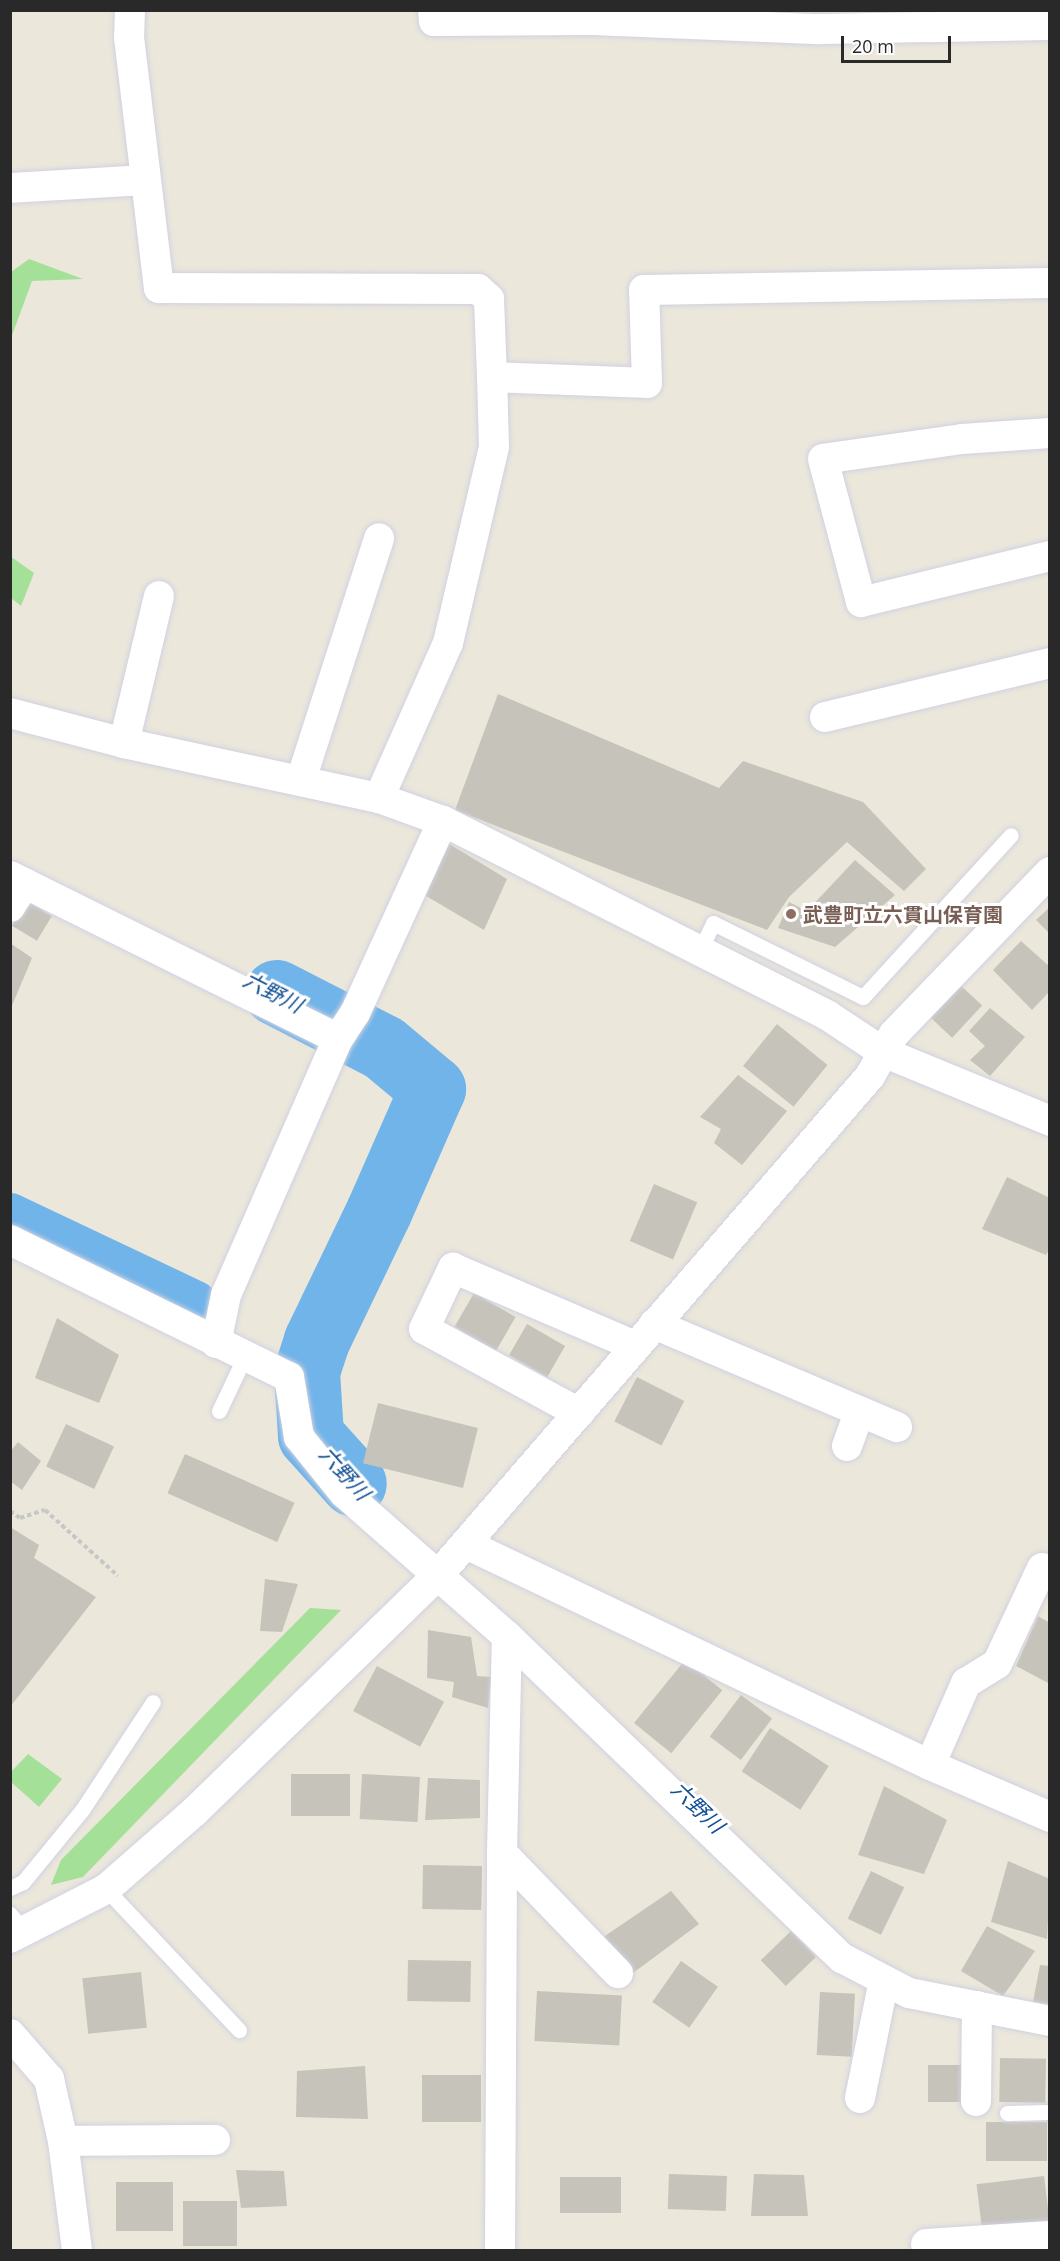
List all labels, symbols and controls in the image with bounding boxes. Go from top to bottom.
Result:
scale bar [844,24,954,62]
text: 20 m [852,34,894,58]
place label: 武豊町立六貫山保育園 [803,902,1003,926]
marker: 武豊町立六貫山保育園 [784,907,798,921]
water label: 六野川 [239,966,307,1018]
water label: 六野川 [315,1441,375,1505]
water label: 六野川 [667,1776,729,1838]

